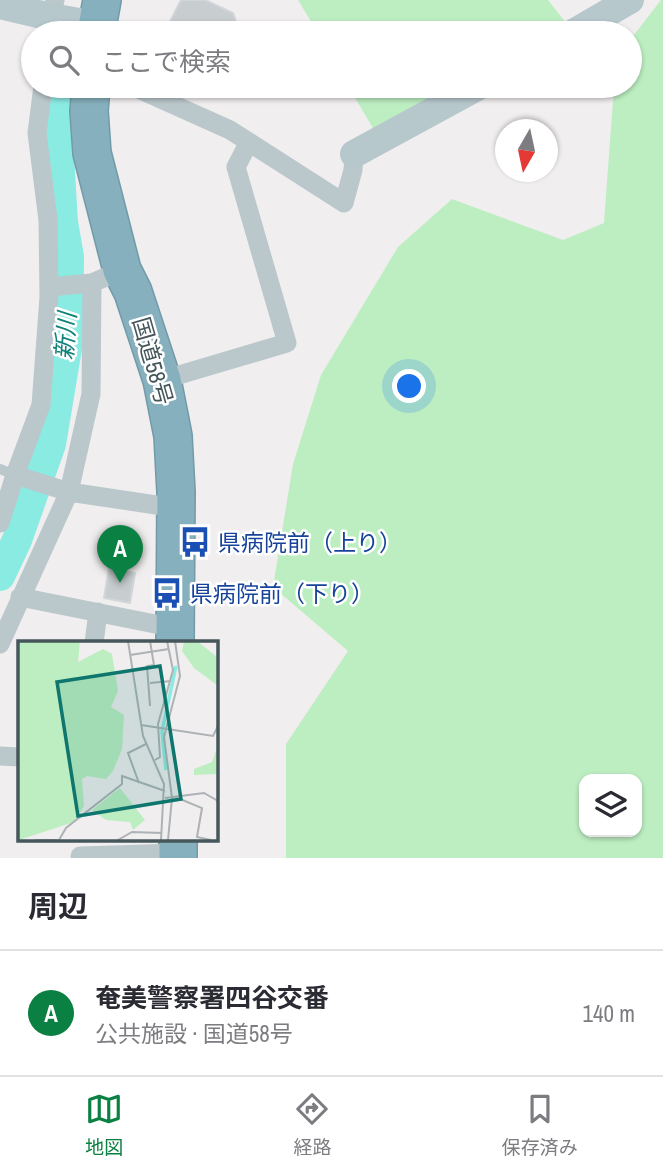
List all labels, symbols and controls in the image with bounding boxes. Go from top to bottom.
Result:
search box [21,21,642,98]
icon: search [45,41,83,79]
text: ここで検索 [101,44,231,79]
north arrow [495,119,558,182]
water label: 新川 [47,308,83,361]
street label: 国道58号 [126,313,180,409]
your location [392,369,426,403]
pin: A [97,525,143,583]
bus stop icon: 県病院前（上り） [178,525,212,559]
place label: 県病院前（上り） [218,527,402,558]
bus stop icon: 県病院前（下り） [150,576,184,610]
place label: 県病院前（下り） [190,578,374,609]
inset map [18,641,217,841]
map controls [579,774,642,837]
button: layers [579,774,642,837]
text: 周辺 [28,886,88,926]
text: 奄美警察署四谷交番 [95,980,329,1015]
text: A [44,998,58,1029]
text: 140 m [583,998,635,1029]
text: 公共施設 · 国道58号 [95,1018,293,1049]
tab: 地図 [85,1090,123,1160]
tab: 経路 [293,1090,332,1160]
tab: 保存済み [502,1090,578,1160]

